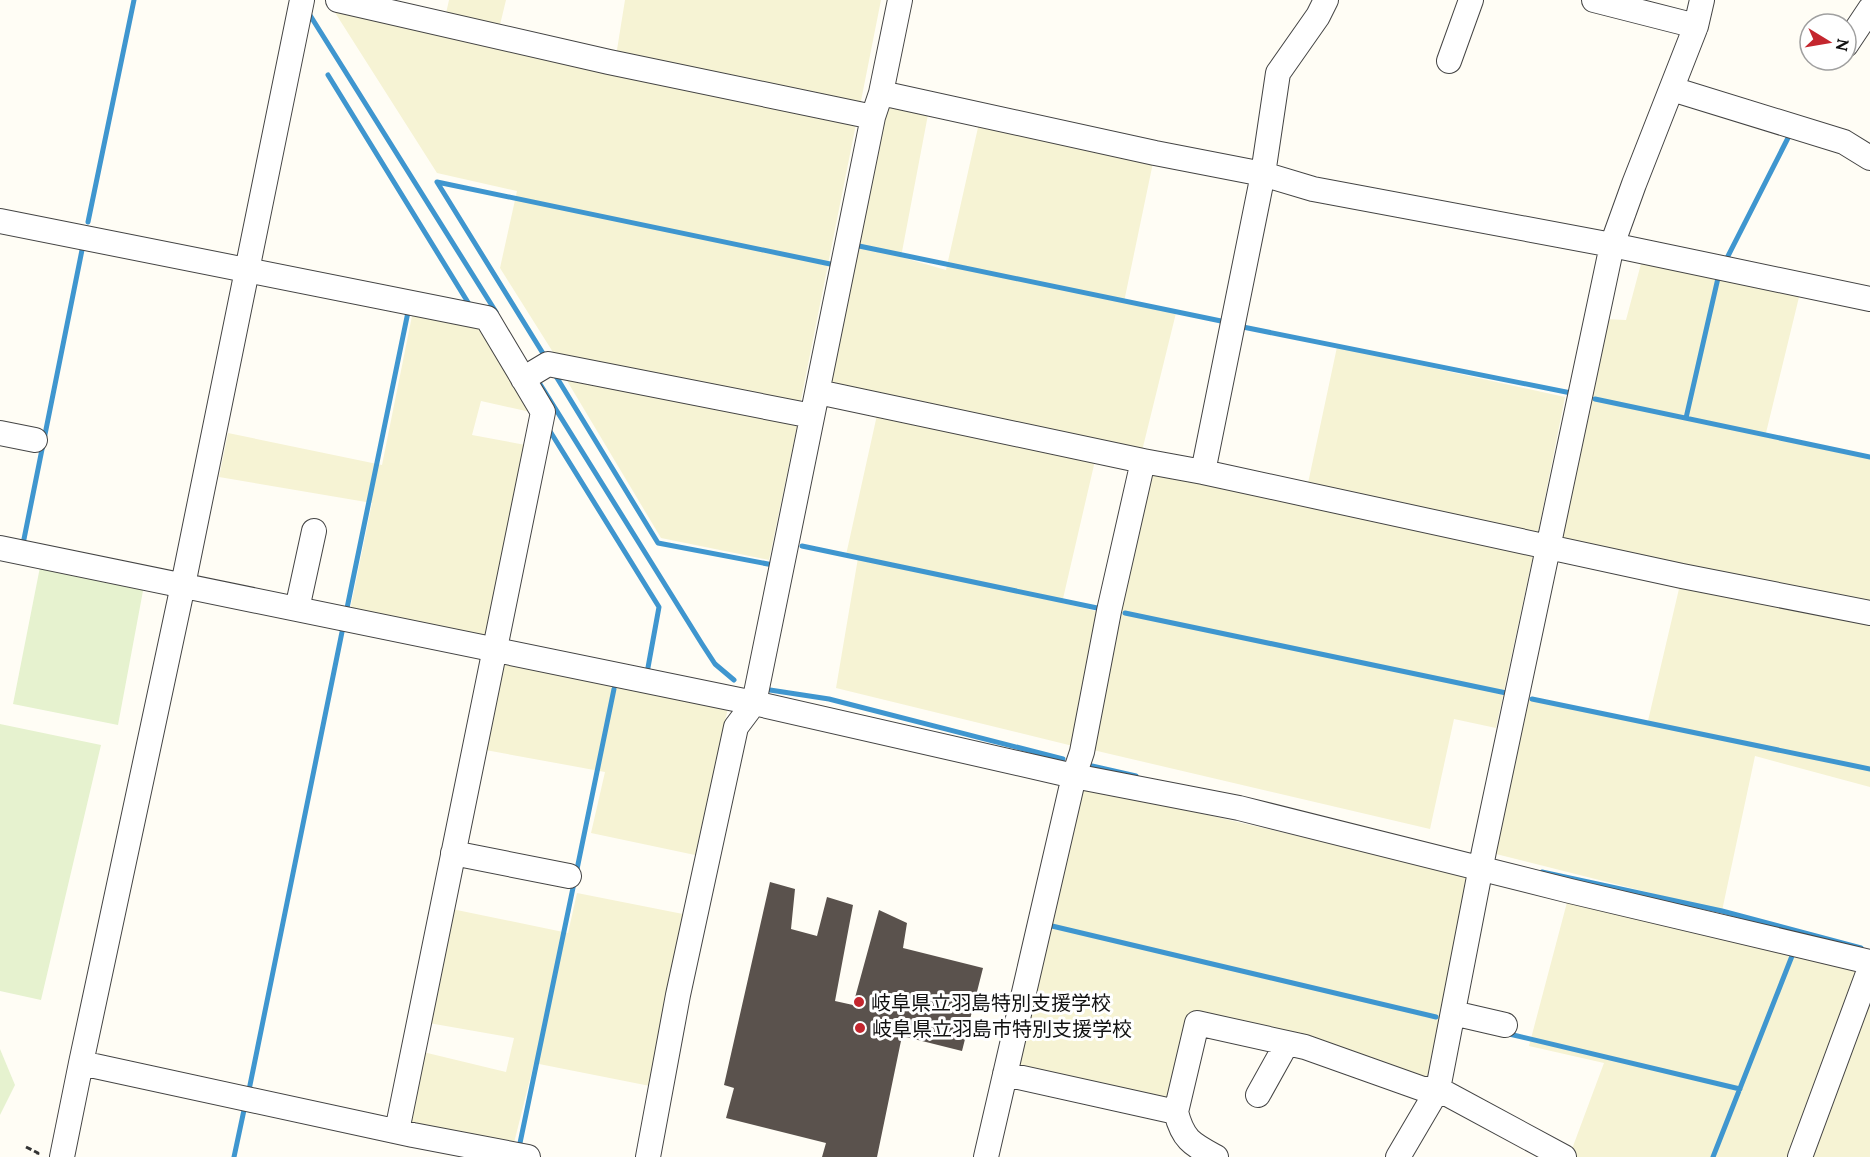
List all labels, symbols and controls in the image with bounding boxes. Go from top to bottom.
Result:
north arrow [1798,12,1858,72]
text: N [1832,37,1854,53]
place label: 岐阜県立羽島特別支援学校 [871,990,1111,1015]
marker: 岐阜県立羽島特別支援学校 [852,995,866,1009]
place label: 岐阜県立羽島市特別支援学校 [872,1016,1132,1041]
marker: 岐阜県立羽島市特別支援学校 [853,1021,867,1035]

